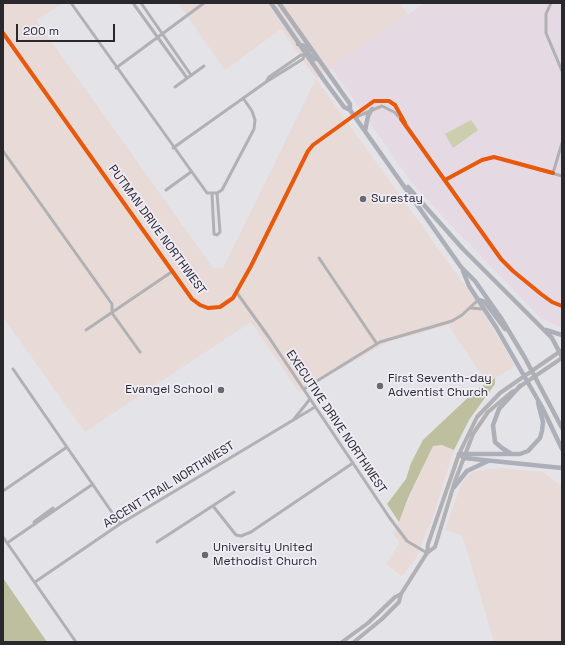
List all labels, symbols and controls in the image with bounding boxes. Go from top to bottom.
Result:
scale bar [18,16,117,42]
text: 200 m [23,23,59,39]
street label: PUTMAN DRIVE NORTHWEST [105,162,209,298]
place label: Surestay [371,192,423,206]
marker: Surestay [358,194,368,204]
street label: EXECUTIVE DRIVE NORTHWEST [283,348,389,496]
place label: First Seventh-day Adventist Church [388,372,492,400]
marker: First Seventh-day Adventist Church [375,381,385,391]
place label: Evangel School [125,383,213,397]
marker: Evangel School [216,385,226,395]
street label: ASCENT TRAIL NORTHWEST [101,439,237,531]
place label: University United Methodist Church [213,541,317,569]
marker: University United Methodist Church [200,550,210,560]

